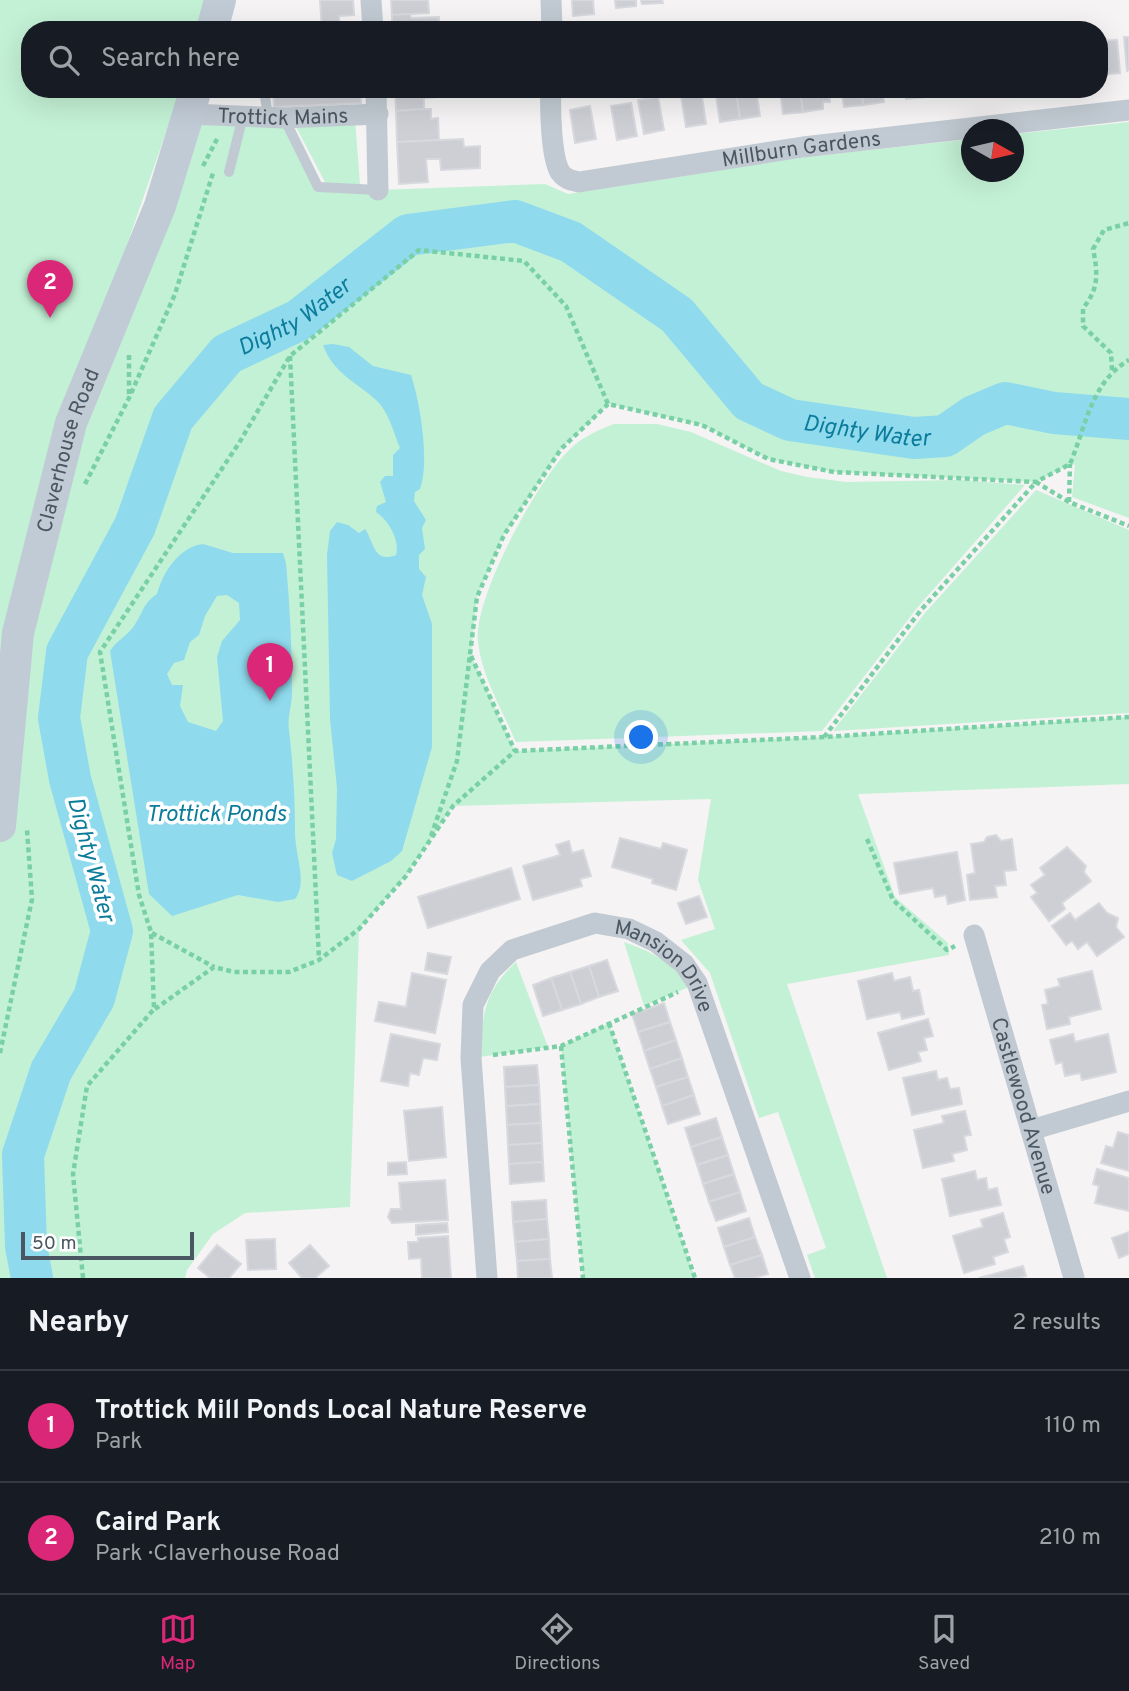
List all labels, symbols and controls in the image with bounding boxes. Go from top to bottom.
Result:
search box [21,21,1108,98]
icon: search [45,41,83,79]
text: Search here [101,43,240,76]
street label: Trottick Mains [217,103,349,133]
north arrow [961,119,1024,182]
street label: Millburn Gardens [720,126,882,174]
pin: 2 [27,260,73,318]
water label: Dighty Water [234,271,360,364]
street label: Claverhouse Road [32,365,107,536]
water label: Dighty Water [801,410,934,455]
pin: 1 [247,643,293,701]
your location [624,720,658,754]
water label: Dighty Water [59,794,121,927]
water label: Trottick Ponds [146,801,287,830]
street label: Mansion Drive [612,915,718,1016]
street label: Castlewood Avenue [984,1014,1061,1198]
scale bar [21,1229,194,1261]
text: 50 m [32,1232,77,1256]
text: Nearby [28,1305,129,1342]
text: 2 results [1012,1309,1101,1338]
text: Trottick Mill Ponds Local Nature Reserve [95,1395,587,1428]
text: 1 [46,1412,56,1441]
text: 110 m [1044,1412,1101,1441]
text: Park [95,1428,142,1457]
text: Caird Park [95,1507,221,1540]
text: 2 [44,1524,58,1553]
text: 210 m [1039,1524,1101,1553]
text: Park · Claverhouse Road [95,1540,340,1569]
tab: Map [159,1610,197,1676]
tab: Directions [514,1610,601,1676]
tab: Saved [918,1610,970,1676]

